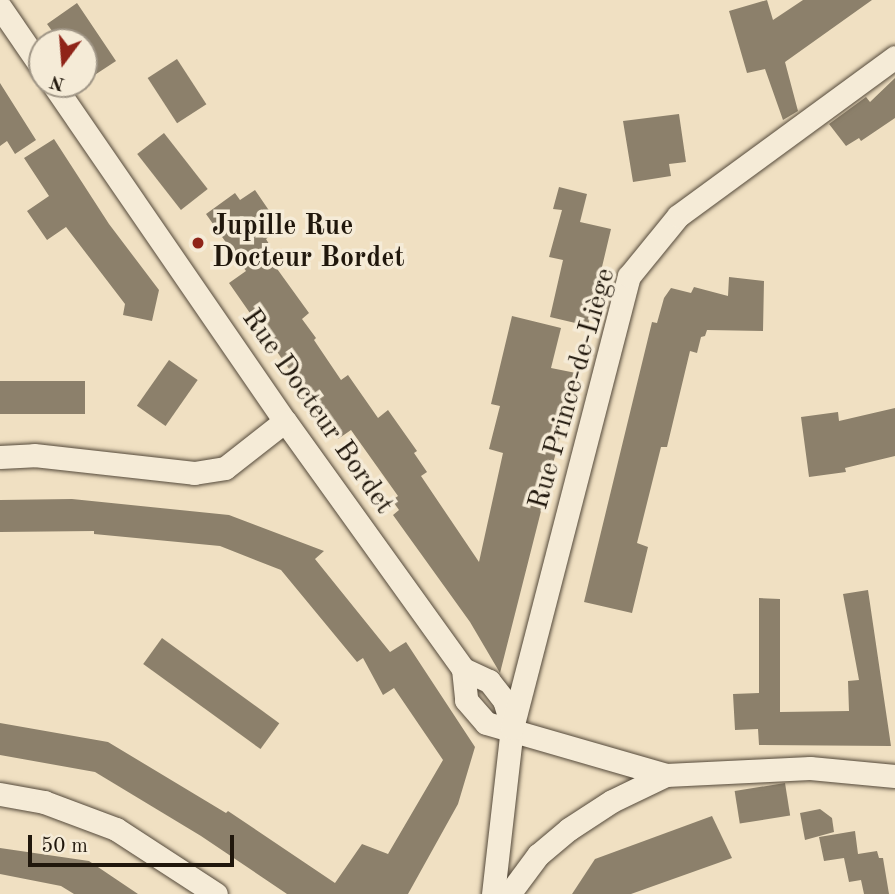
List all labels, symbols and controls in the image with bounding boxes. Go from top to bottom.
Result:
north arrow [28,28,98,98]
text: N [48,71,67,93]
place label: Jupille Rue Docteur Bordet [212,210,405,276]
marker: Jupille Rue Docteur Bordet [190,235,206,251]
street label: Rue Prince-de-Liège [522,264,624,514]
street label: Rue Docteur Bordet [234,303,400,521]
scale bar [32,820,238,864]
text: 50 m [41,836,88,857]

